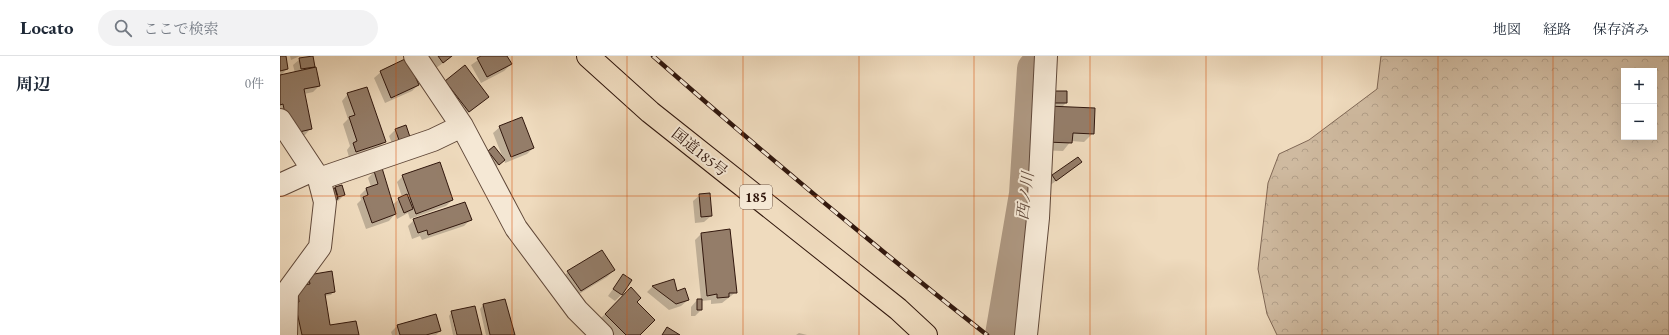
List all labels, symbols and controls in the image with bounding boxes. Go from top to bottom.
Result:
search box [98,10,378,46]
text: Locato [20,15,74,40]
icon: search [112,17,134,39]
text: ここで検索 [144,19,219,38]
text: 地図 [1493,20,1521,38]
text: 経路 [1543,20,1571,38]
text: 保存済み [1593,20,1649,38]
map controls [1621,68,1657,140]
button: + [1621,68,1657,104]
text: 周辺 [16,73,50,95]
text: 0件 [245,75,264,92]
button: − [1621,104,1657,140]
street label: 国道185号 [668,124,732,180]
water label: 西ノ川 [1012,169,1039,221]
road number: 185 [740,185,772,209]

